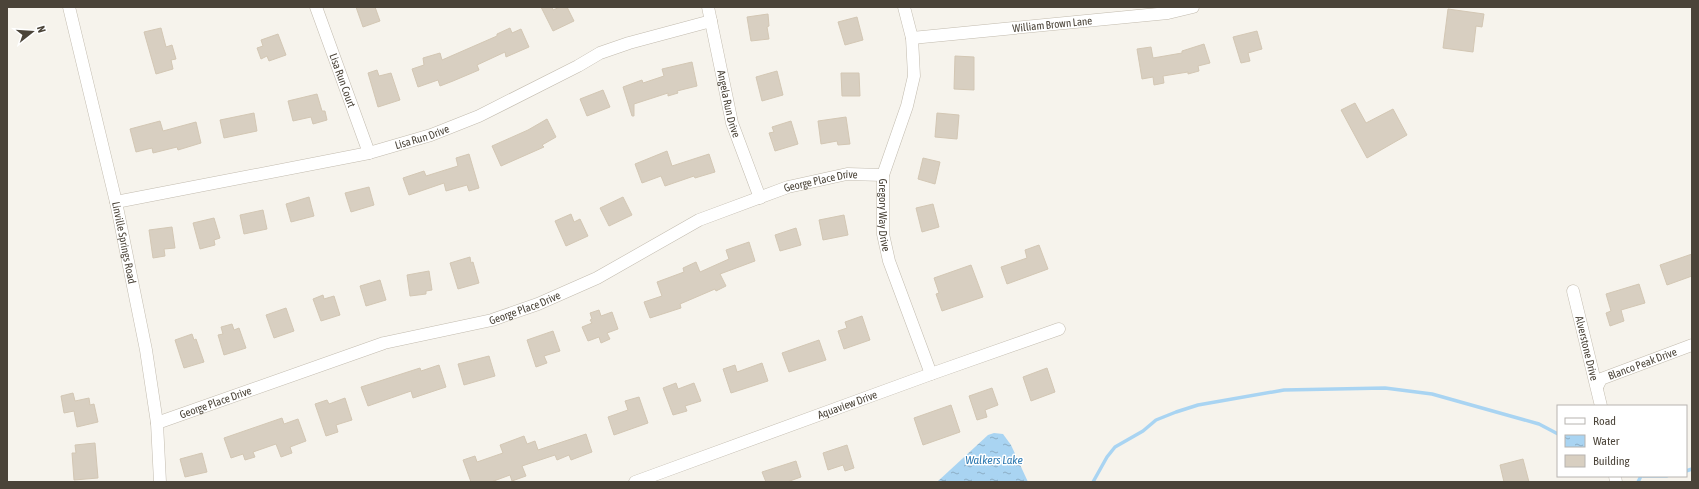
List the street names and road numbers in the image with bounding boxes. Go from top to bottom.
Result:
street label: William Brown Lane [1012,14,1093,34]
street label: Lisa Run Court [327,52,358,109]
street label: Angela Run Drive [715,69,743,139]
street label: Lisa Run Drive [393,122,451,151]
street label: George Place Drive [782,168,858,194]
street label: Gregory Way Drive [877,178,893,253]
street label: Linville Springs Road [110,200,138,285]
street label: George Place Drive [487,289,562,327]
street label: Alverstone Drive [1573,315,1601,382]
street label: Blanco Peak Drive [1606,345,1678,382]
street label: George Place Drive [178,384,253,421]
street label: Aquaview Drive [816,388,879,421]

